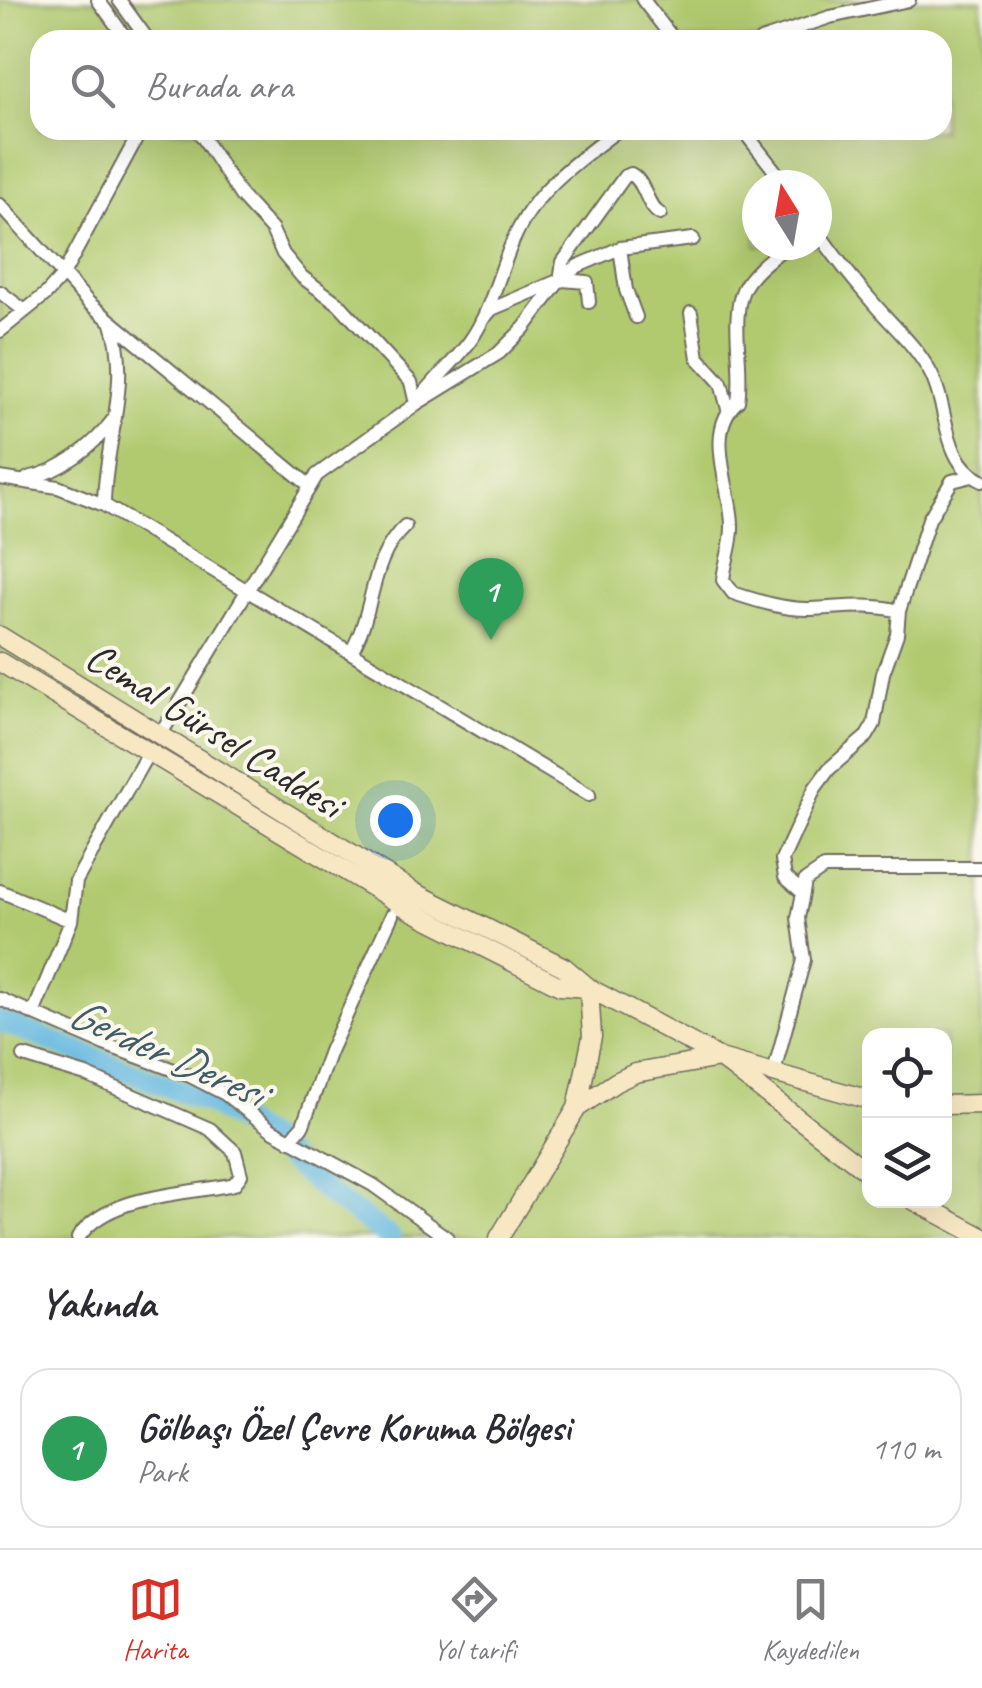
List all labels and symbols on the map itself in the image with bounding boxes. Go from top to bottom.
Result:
north arrow [742,170,832,260]
pin: 1 [458,558,524,640]
street label: Cemal Gürsel Caddesi [76,630,357,833]
your location [370,795,421,846]
water label: Gerder Deresi [60,984,282,1125]

